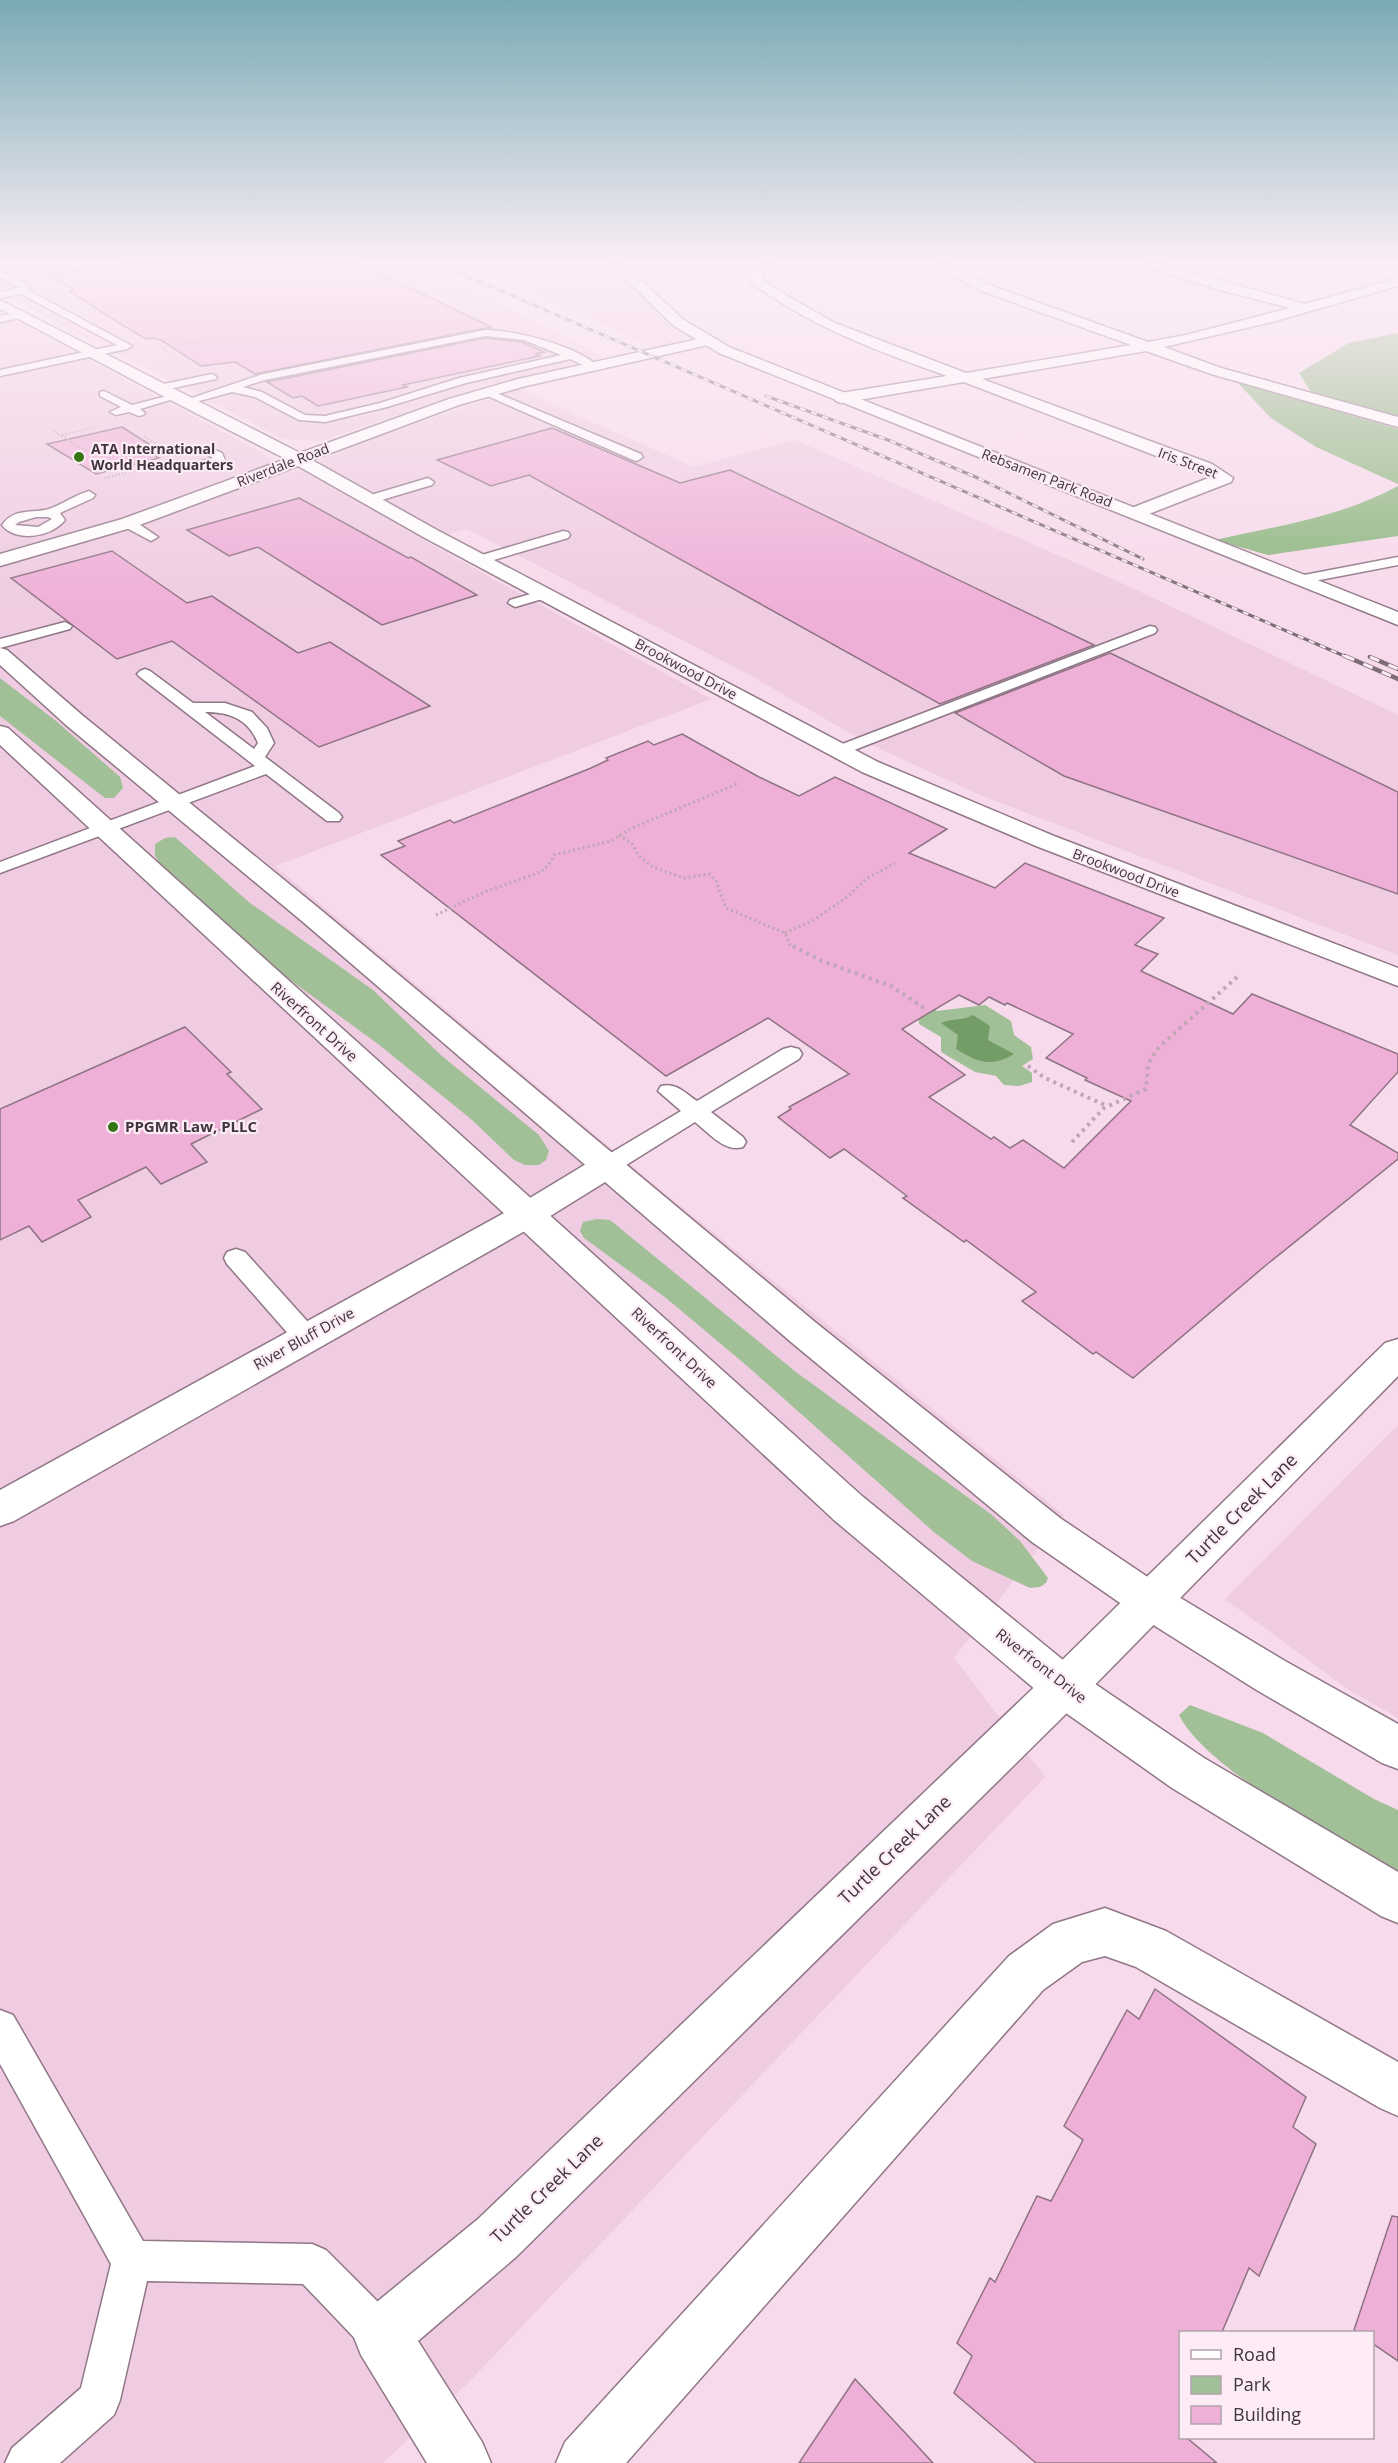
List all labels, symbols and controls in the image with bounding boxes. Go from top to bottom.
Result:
street label: Riverdale Road [234,438,332,491]
place label: ATA International World Headquarters [91,439,233,474]
street label: Iris Street [1156,442,1221,483]
street label: Rebsamen Park Road [979,444,1115,511]
marker: ATA International World Headquarters [72,450,86,464]
street label: Brookwood Drive [632,634,741,704]
street label: Brookwood Drive [1070,843,1183,902]
street label: Riverfront Drive [267,977,362,1066]
place label: PPGMR Law, PLLC [125,1116,258,1136]
marker: PPGMR Law, PLLC [106,1120,120,1134]
street label: River Bluff Drive [250,1302,358,1374]
street label: Riverfront Drive [627,1302,722,1392]
street label: Turtle Creek Lane [1181,1448,1302,1569]
street label: Riverfront Drive [992,1623,1091,1707]
street label: Turtle Creek Lane [833,1789,956,1909]
street label: Turtle Creek Lane [485,2128,608,2248]
legend [1179,2331,1374,2439]
text: Road [1233,2342,1276,2366]
text: Park [1233,2372,1271,2396]
text: Building [1233,2402,1301,2426]

